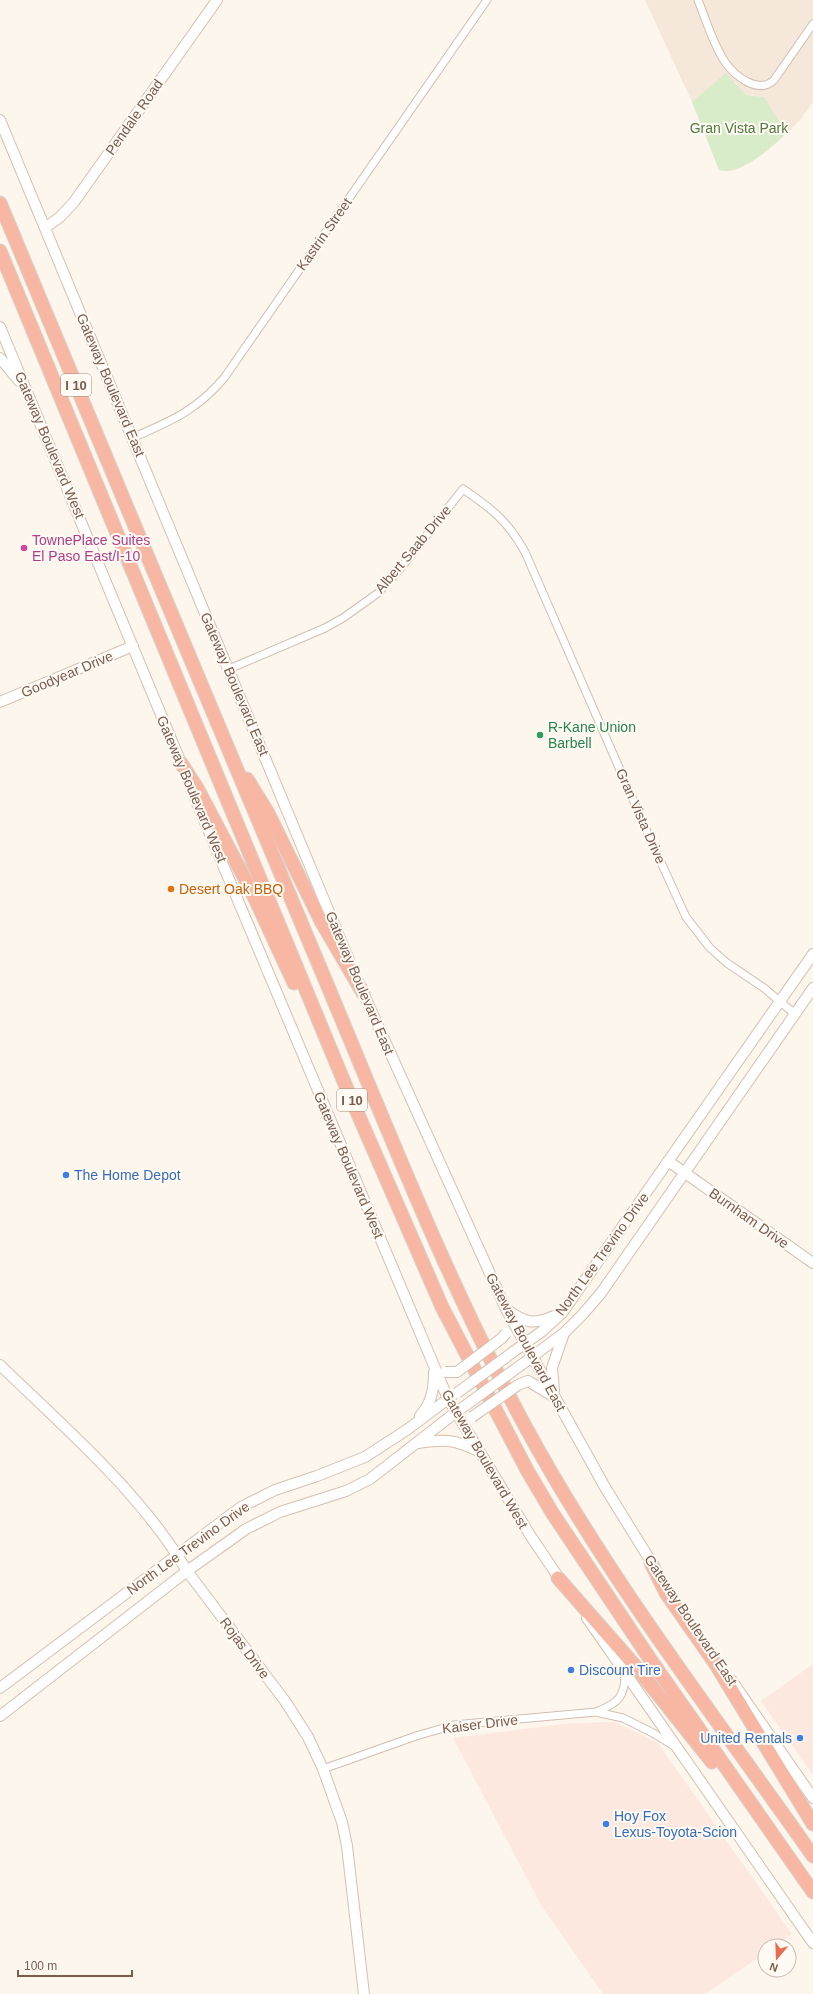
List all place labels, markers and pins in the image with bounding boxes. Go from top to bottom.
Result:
place label: TownePlace Suites El Paso East/I-10 [32,532,150,564]
marker: TownePlace Suites El Paso East/I-10 [19,543,29,553]
place label: R-Kane Union Barbell [548,719,636,751]
marker: R-Kane Union Barbell [535,730,545,740]
place label: Desert Oak BBQ [179,881,283,897]
marker: Desert Oak BBQ [166,884,176,894]
place label: The Home Depot [74,1167,181,1183]
marker: The Home Depot [61,1170,71,1180]
place label: Discount Tire [579,1662,661,1678]
marker: Discount Tire [566,1665,576,1675]
place label: United Rentals [700,1730,792,1746]
marker: United Rentals [795,1733,805,1743]
place label: Hoy Fox Lexus-Toyota-Scion [614,1808,737,1840]
marker: Hoy Fox Lexus-Toyota-Scion [601,1819,611,1829]

